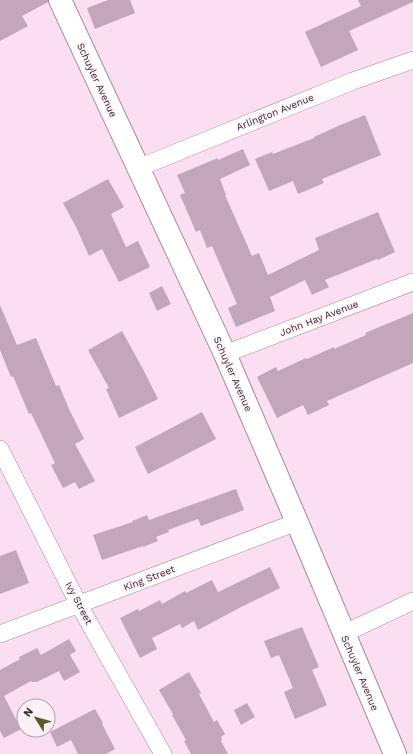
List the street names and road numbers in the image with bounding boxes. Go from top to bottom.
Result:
street label: Schuyler Avenue [75,41,119,119]
street label: Arlington Avenue [235,91,316,133]
street label: John Hay Avenue [278,298,360,338]
street label: Schuyler Avenue [212,335,255,413]
street label: King Street [122,563,177,593]
street label: Ivy Street [63,580,95,627]
street label: Schuyler Avenue [339,634,381,712]

